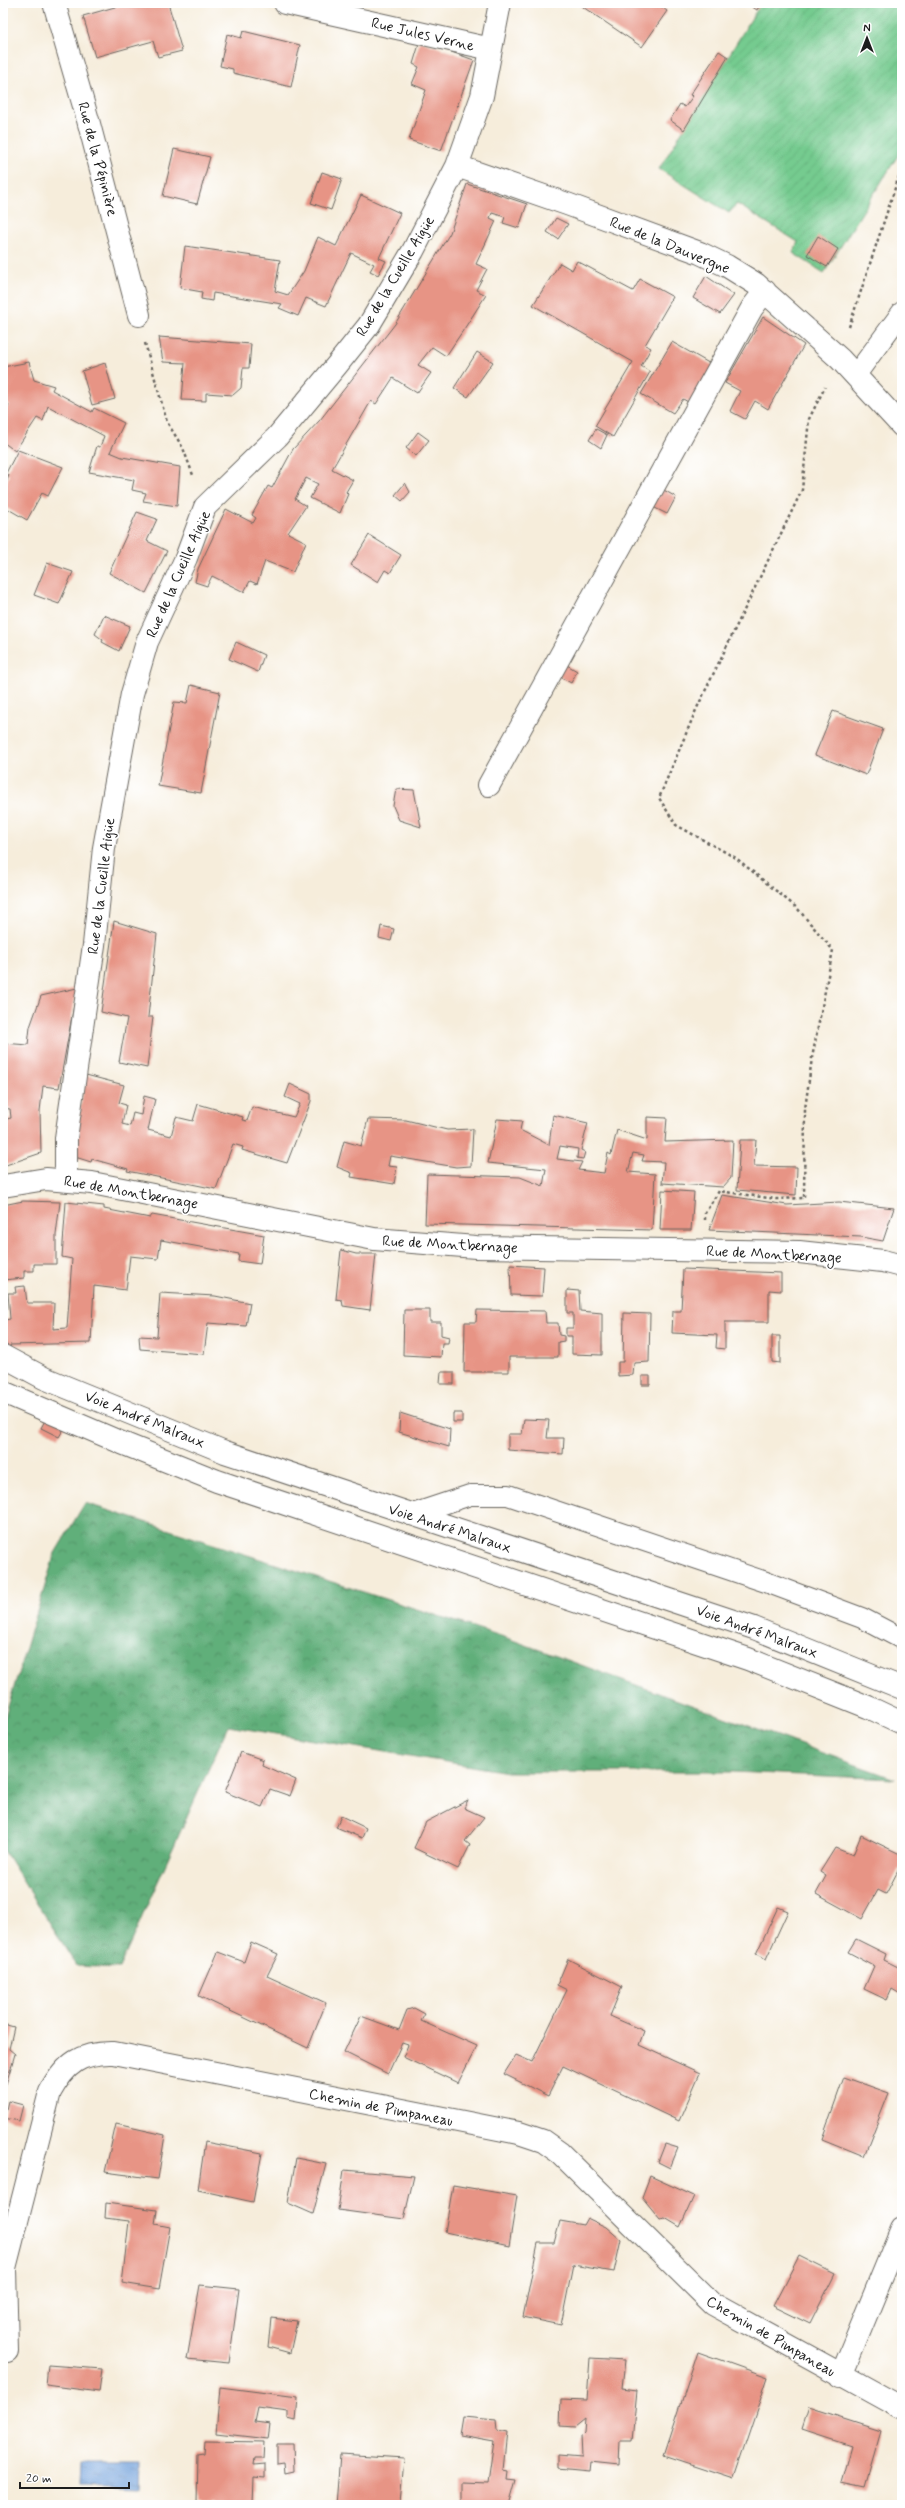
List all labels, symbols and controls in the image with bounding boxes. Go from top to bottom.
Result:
street label: Rue Jules Verne [369,13,476,57]
north arrow [847,18,887,58]
text: N [863,22,871,36]
street label: Rue de la Pépinière [72,100,122,219]
street label: Rue de la Cueille Aigüe [352,212,440,341]
street label: Rue de la Dauvergne [606,213,733,280]
street label: Rue de la Cueille Aigüe [142,508,216,641]
street label: Rue de la Cueille Aigüe [84,817,120,956]
street label: Rue de Montbernage [62,1171,200,1216]
street label: Rue de Montbernage [382,1231,519,1260]
street label: Rue de Montbernage [706,1241,843,1270]
street label: Voie André Malraux [82,1387,208,1453]
street label: Voie André Malraux [386,1500,514,1558]
street label: Voie André Malraux [693,1601,821,1663]
street label: Chemin de Pimpaneau [307,2084,455,2132]
street label: Chemin de Pimpaneau [702,2292,839,2382]
scale bar [20,2464,129,2490]
text: 20 m [26,2471,52,2487]

